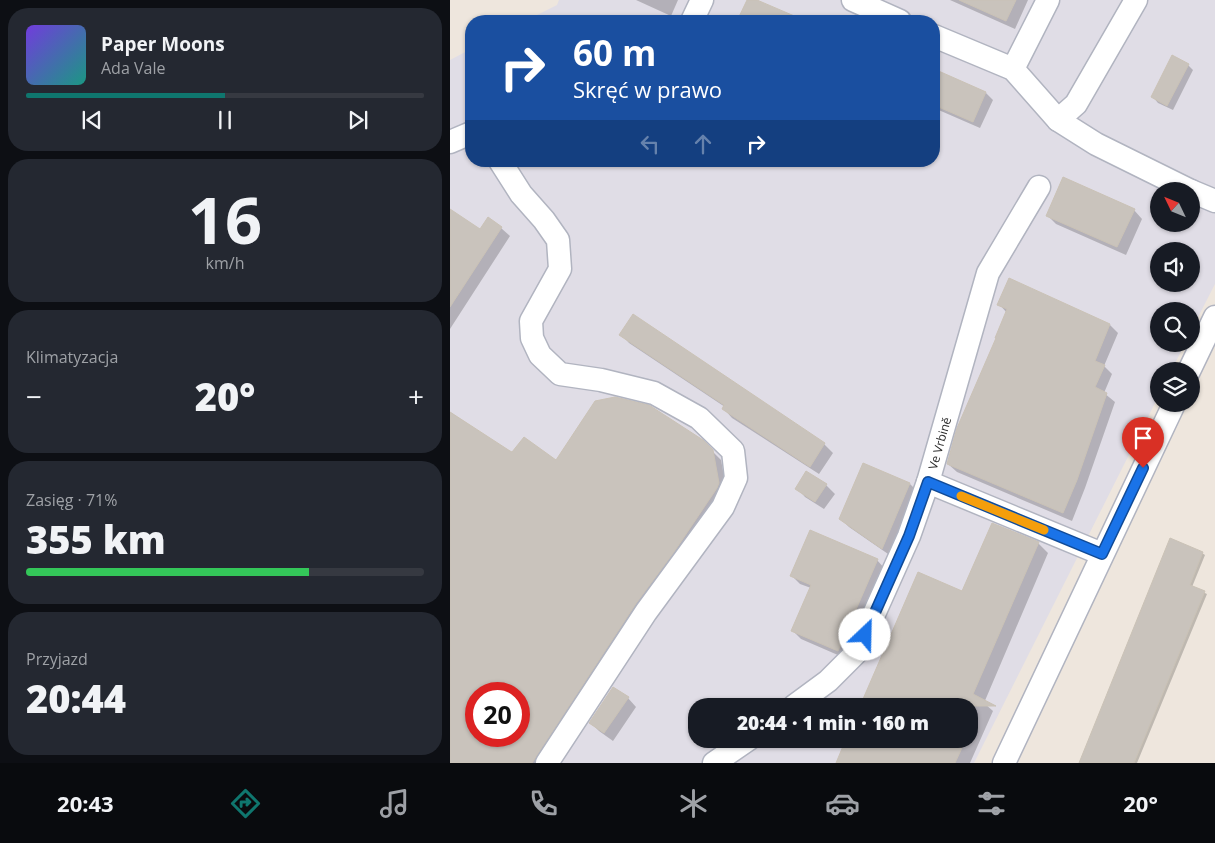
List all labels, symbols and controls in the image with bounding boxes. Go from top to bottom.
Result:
text: 60 m [573,29,656,76]
text: Paper Moons [101,31,225,57]
icon: right [490,35,555,100]
text: Ada Vale [101,57,165,79]
text: Skręć w prawo [573,74,722,104]
icon: previous [78,106,106,134]
icon: pause [211,106,239,134]
icon: next [344,106,372,134]
icon: left [636,130,664,158]
icon: ahead [689,130,717,158]
icon: right [742,130,770,158]
text: 16 [188,175,262,263]
north arrow [1150,182,1200,232]
map controls [1150,182,1200,412]
button: sound [1150,242,1200,292]
text: km/h [206,252,244,274]
button: search [1150,302,1200,352]
text: Klimatyzacja [26,346,118,368]
button: layers [1150,362,1200,412]
text: 20° [195,370,255,422]
text: − [26,377,42,415]
text: + [408,377,424,415]
street label: Ve Vrbině [924,415,955,471]
pin [1122,417,1164,468]
icon: arrive [1129,424,1157,452]
text: Zasięg · 71% [26,489,117,511]
text: 355 km [26,513,166,565]
position arrow [838,608,890,660]
text: Przyjazd [26,648,88,670]
text: 20:44 [26,672,126,724]
speed limit sign: 20 [465,682,530,747]
text: 20:44 · 1 min · 160 m [737,710,929,736]
icon: directions [228,786,263,821]
icon: music [377,786,412,821]
icon: phone [526,786,561,821]
icon: climate [676,786,711,821]
icon: car [825,786,860,821]
icon: filters [974,786,1009,821]
text: 20:43 [57,788,114,818]
text: 20° [1123,788,1158,818]

